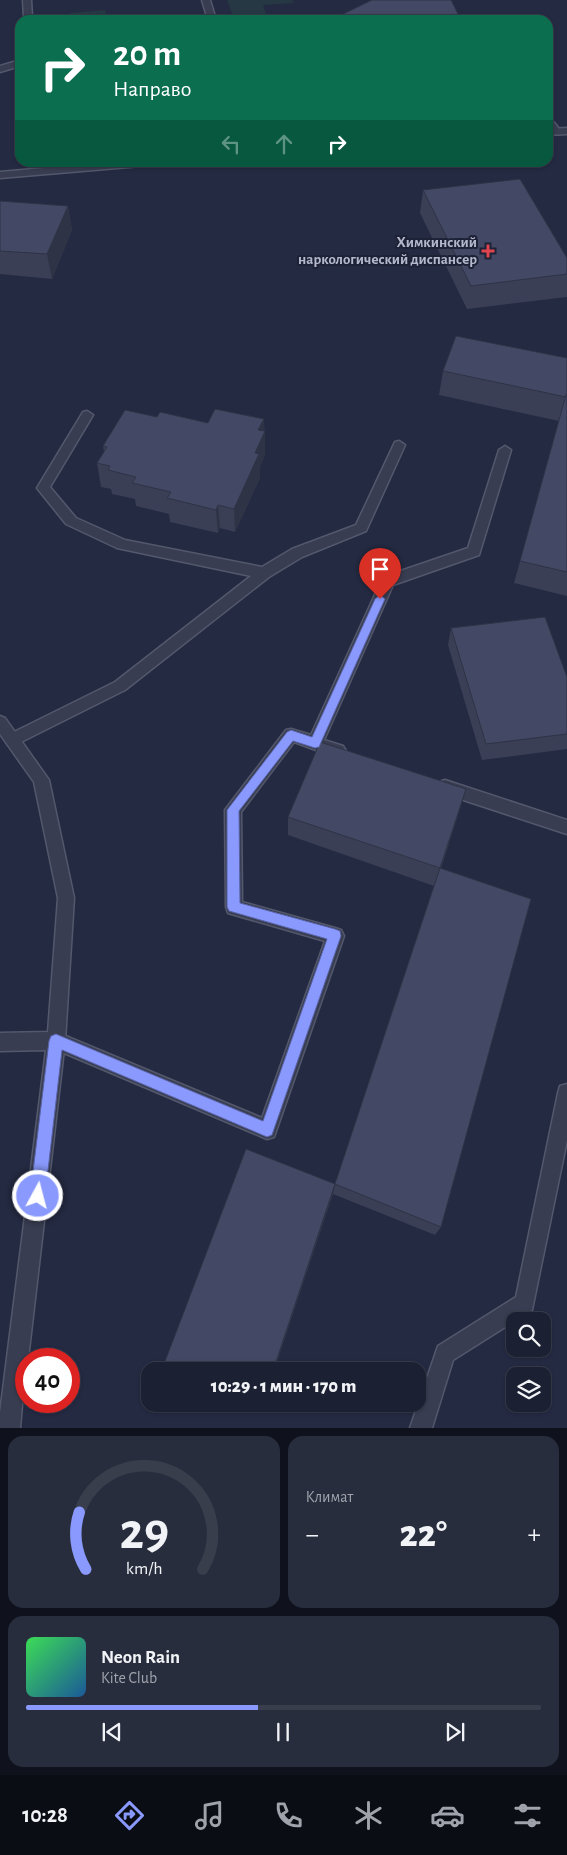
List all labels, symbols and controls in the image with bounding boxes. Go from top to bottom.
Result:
icon: right [30,35,95,100]
text: 20 m [113,37,181,72]
text: Направо [113,78,191,100]
icon: left [217,130,245,158]
icon: ahead [270,130,298,158]
icon: right [323,130,351,158]
place label: Химкинский наркологический диспансер [298,235,477,267]
marker: Химкинский наркологический диспансер [481,244,495,258]
pin [359,548,401,599]
icon: arrive [366,555,394,583]
position arrow [11,1169,63,1221]
map controls [506,1312,551,1412]
button: search [506,1312,551,1357]
speed limit sign: 40 [15,1348,80,1413]
button: layers [506,1367,551,1412]
text: 10:29 · 1 мин · 170 m [211,1377,356,1396]
text: Климат [306,1489,353,1505]
text: 29 [119,1506,169,1558]
text: 22° [399,1516,447,1554]
text: − [306,1521,319,1549]
text: + [528,1521,541,1549]
text: km/h [125,1560,162,1578]
text: Neon Rain [101,1648,180,1667]
text: Kite Club [101,1670,157,1686]
icon: previous [98,1718,126,1746]
icon: pause [269,1718,297,1746]
icon: next [441,1718,469,1746]
icon: directions [112,1798,147,1833]
icon: music [192,1798,227,1833]
icon: phone [271,1798,306,1833]
icon: climate [351,1798,386,1833]
icon: car [430,1798,465,1833]
icon: filters [510,1798,545,1833]
text: 10:28 [22,1804,68,1826]

